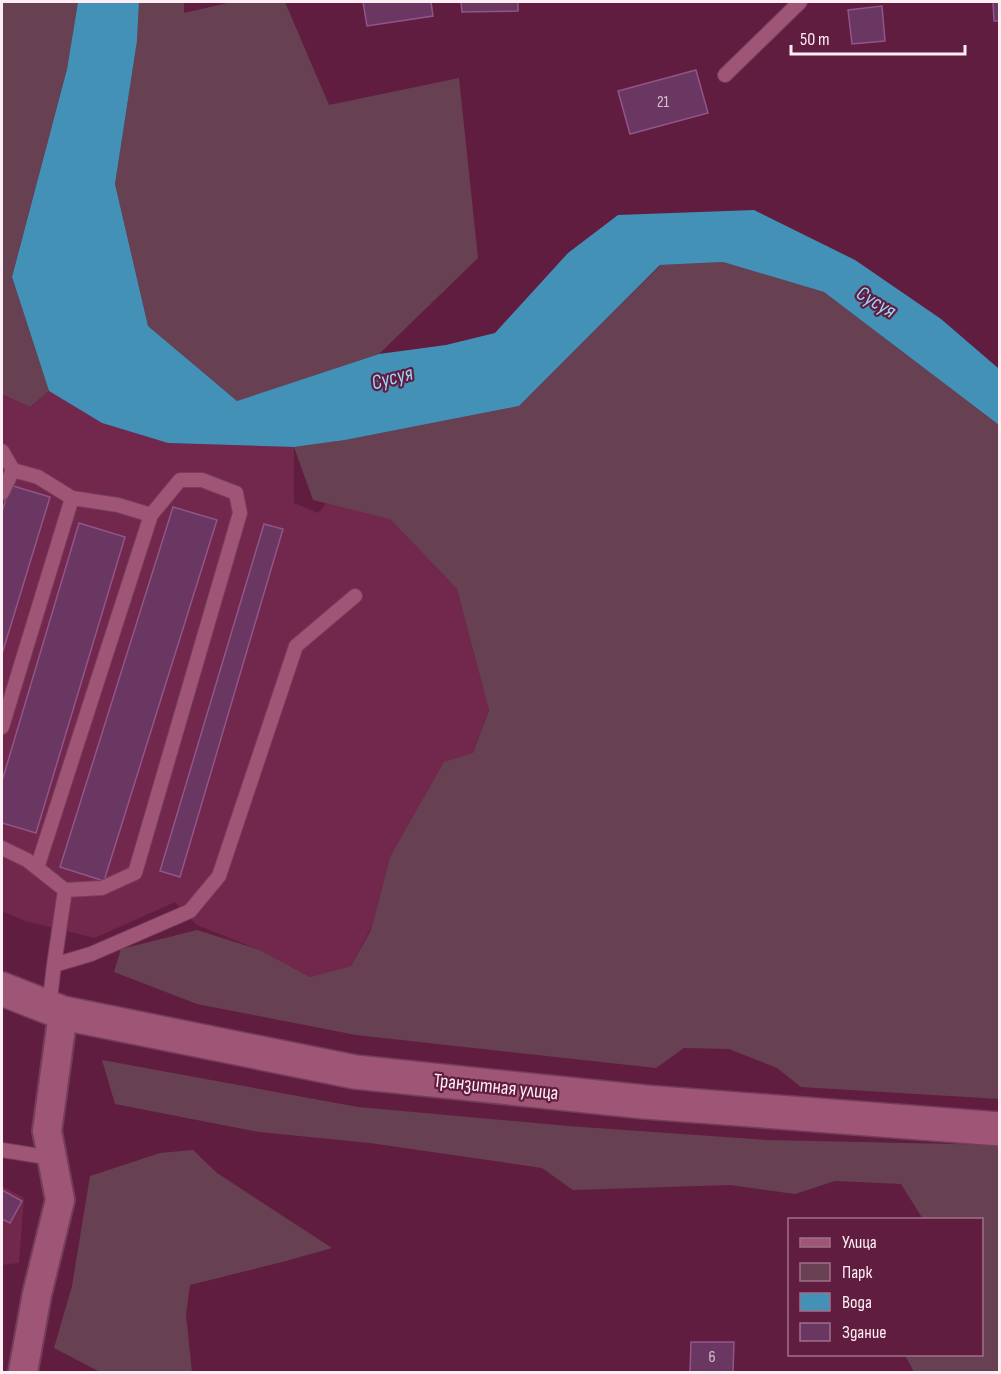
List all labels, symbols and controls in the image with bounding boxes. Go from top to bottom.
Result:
scale bar [791,18,965,56]
text: 50 m [800,29,830,50]
house number: 21 [657,93,670,112]
water label: Сусуя [852,280,900,324]
water label: Сусуя [369,361,415,395]
street label: Транзитная улица [432,1069,560,1105]
legend [788,1218,983,1356]
text: Улица [842,1232,877,1253]
text: Парк [842,1262,873,1283]
text: Вода [842,1292,872,1313]
text: Здание [842,1322,887,1343]
house number: 6 [708,1348,716,1367]

